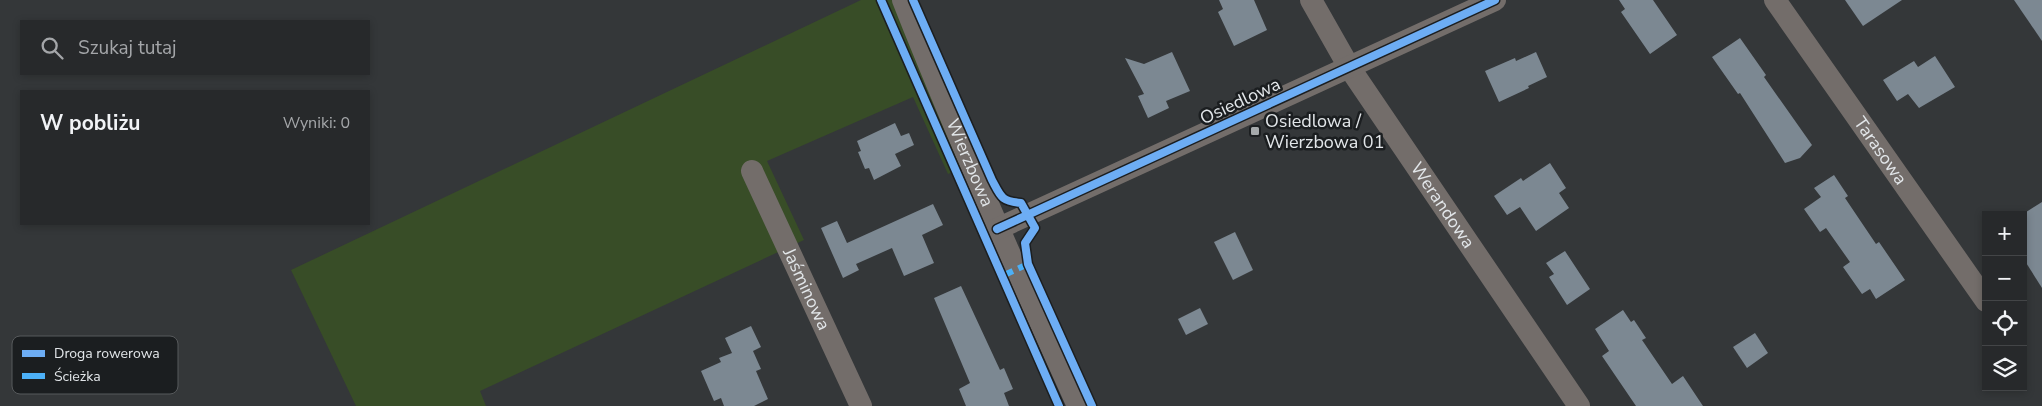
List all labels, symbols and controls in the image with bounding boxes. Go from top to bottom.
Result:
search box [20,20,370,75]
icon: search [38,34,66,62]
text: Szukaj tutaj [78,35,177,61]
street label: Osiedlowa [1196,72,1284,130]
text: W pobliżu [40,109,141,137]
place label: Osiedlowa / Wierzbowa 01 [1265,109,1384,154]
text: Wyniki: 0 [283,112,350,134]
street label: Tarasowa [1848,112,1913,189]
street label: Wierzbowa [941,115,1000,210]
marker: Osiedlowa / Wierzbowa 01 [1249,125,1261,137]
street label: Werandowa [1405,157,1481,253]
map controls [1982,211,2027,391]
button: + [1982,211,2027,256]
street label: Jaśminowa [777,243,836,334]
button: − [1982,256,2027,301]
button: locate [1982,301,2027,346]
legend [12,336,178,394]
text: Droga rowerowa [54,344,160,363]
button: layers [1982,346,2027,391]
text: Ścieżka [54,367,101,386]

